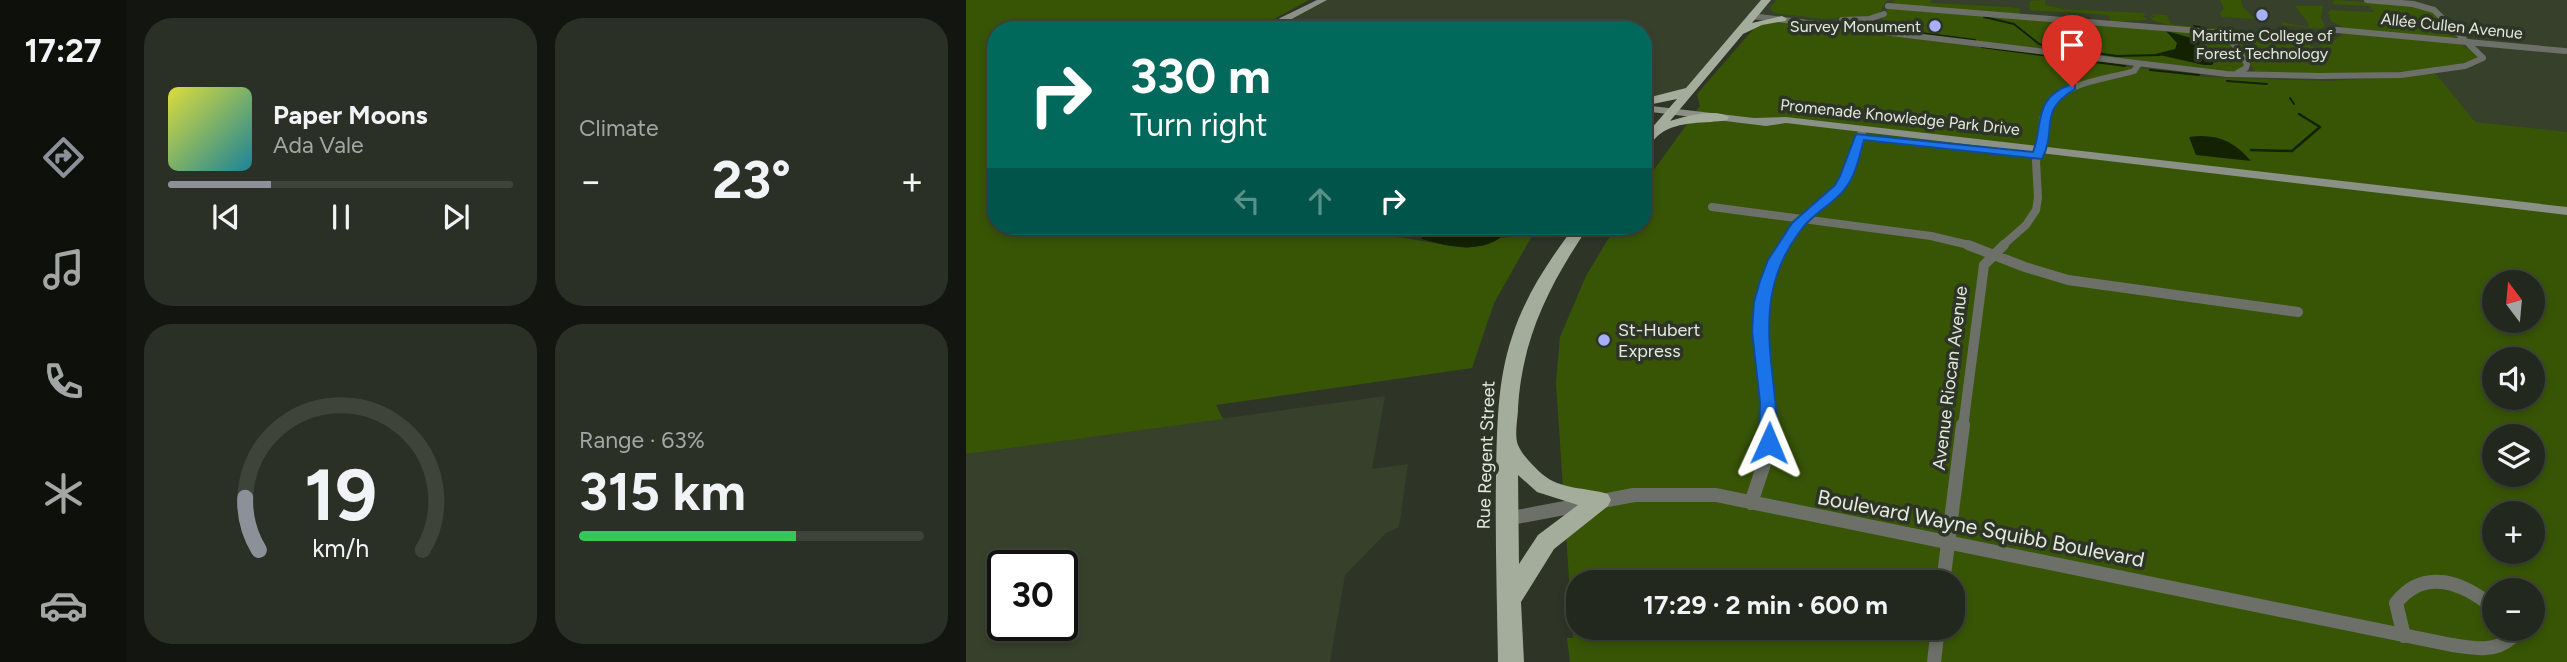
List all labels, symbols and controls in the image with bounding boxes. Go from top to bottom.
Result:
marker: Maritime College of Forest Technology [2254,7,2270,23]
street label: Allée Cullen Avenue [2380,9,2524,43]
pin [2042,15,2102,87]
place label: Survey Monument [1790,17,1921,36]
marker: Survey Monument [1927,18,1943,34]
icon: arrive [2053,26,2091,64]
place label: Maritime College of Forest Technology [2192,26,2332,63]
text: 17:27 [24,32,102,70]
text: 330 m [1130,46,1271,105]
icon: right [1015,49,1106,140]
street label: Promenade Knowledge Park Drive [1779,95,2021,139]
text: Paper Moons [273,99,428,131]
text: Turn right [1130,106,1268,144]
text: Climate [579,114,658,142]
text: Ada Vale [273,131,364,159]
icon: directions [39,133,88,182]
text: 23° [712,149,791,211]
text: − [579,158,603,204]
text: + [900,158,924,204]
icon: left [1228,182,1266,220]
icon: ahead [1301,182,1339,220]
icon: right [1374,182,1412,220]
icon: previous [207,198,245,236]
icon: pause [322,198,360,236]
icon: next [437,198,475,236]
icon: music [39,245,88,294]
north arrow [2482,270,2544,332]
map controls [2482,270,2545,641]
street label: Avenue Riocan Avenue [1928,284,1972,471]
place label: St-Hubert Express [1618,319,1700,362]
marker: St-Hubert Express [1596,332,1612,348]
button: sound [2482,347,2545,410]
icon: phone [39,357,88,406]
street label: Rue Regent Street [1472,380,1500,530]
position arrow [1732,406,1806,480]
button: layers [2482,424,2545,487]
text: Range · 63% [579,426,705,454]
text: 19 [304,451,377,538]
text: 315 km [579,461,746,523]
icon: climate [39,469,88,518]
street label: Boulevard Wayne Squibb Boulevard [1815,484,2147,572]
button: + [2482,501,2545,564]
text: km/h [312,533,369,563]
speed limit sign: 30 [987,550,1078,641]
button: − [2482,578,2545,641]
icon: car [39,581,88,630]
text: 17:29 · 2 min · 600 m [1643,589,1888,621]

